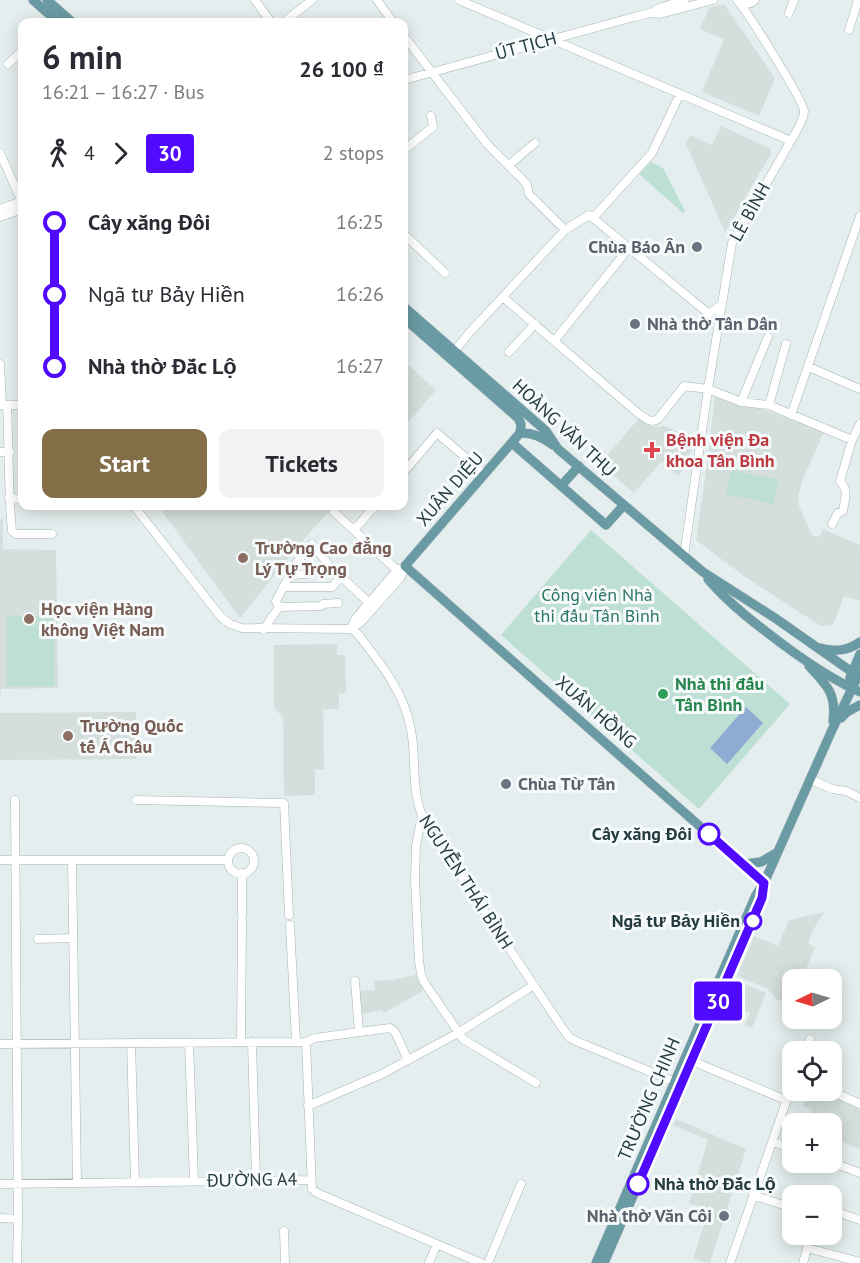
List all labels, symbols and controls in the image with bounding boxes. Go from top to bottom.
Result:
street label: ÚT TỊCH [493,26,559,65]
text: 6 min [42,35,123,78]
text: 26 100 ₫ [299,55,384,83]
text: 16:21 – 16:27 · Bus [42,79,204,105]
icon: walk [42,137,75,170]
icon: forward [104,137,137,170]
text: 4 [84,140,95,166]
text: 30 [158,140,182,167]
text: 2 stops [323,140,384,166]
street label: LÊ BÌNH [724,178,775,245]
text: Cây xăng Đôi [88,208,210,236]
text: 16:25 [336,209,384,235]
place label: Chùa Báo Ân [588,235,685,258]
marker: Chùa Báo Ân [690,240,704,254]
text: Ngã tư Bảy Hiền [88,280,245,308]
text: 16:26 [336,281,384,307]
place label: Nhà thờ Tân Dân [647,312,778,335]
marker: Nhà thờ Tân Dân [628,317,642,331]
text: Nhà thờ Đắc Lộ [88,352,237,380]
text: 16:27 [336,353,384,379]
street label: HOÀNG VĂN THỤ [508,374,621,481]
place label: Bệnh viện Đa khoa Tân Bình [666,428,775,472]
button: Start [42,429,207,498]
button: Tickets [219,429,384,498]
marker: Bệnh viện Đa khoa Tân Bình [643,441,661,459]
street label: XUÂN DIỆU [411,447,488,531]
place label: Trường Cao đẳng Lý Tự Trọng [255,536,392,580]
marker: Trường Cao đẳng Lý Tự Trọng [236,551,250,565]
park label: Công viên Nhà thi đấu Tân Bình [534,583,660,627]
place label: Học viện Hàng không Việt Nam [41,597,165,641]
marker: Học viện Hàng không Việt Nam [22,612,36,626]
street label: XUÂN HỒNG [551,670,641,753]
place label: Nhà thi đấu Tân Bình [675,672,764,716]
marker: Nhà thi đấu Tân Bình [656,687,670,701]
place label: Trường Quốc tế Á Châu [80,714,184,758]
marker: Trường Quốc tế Á Châu [61,729,75,743]
place label: Chùa Từ Tân [518,772,615,795]
marker: Chùa Từ Tân [499,777,513,791]
street label: NGUYỄN THÁI BÌNH [414,810,519,953]
place label: Cây xăng Đôi [592,822,692,845]
marker: Cây xăng Đôi [698,823,720,845]
place label: Ngã tư Bảy Hiền [612,909,740,932]
marker: Ngã tư Bảy Hiền [744,912,762,930]
north arrow [782,969,842,1029]
map controls [782,969,842,1245]
line badge: 30 [691,982,745,1020]
text: 30 [706,988,730,1015]
street label: TRƯỜNG CHINH [612,1034,685,1164]
button: locate [782,1041,842,1101]
button: + [782,1113,842,1173]
street label: ĐƯỜNG A4 [206,1167,298,1192]
place label: Nhà thờ Đắc Lộ [654,1172,776,1195]
marker: Nhà thờ Đắc Lộ [627,1173,649,1195]
button: − [782,1185,842,1245]
place label: Nhà thờ Văn Côi [587,1204,712,1227]
marker: Nhà thờ Văn Côi [717,1209,731,1223]

